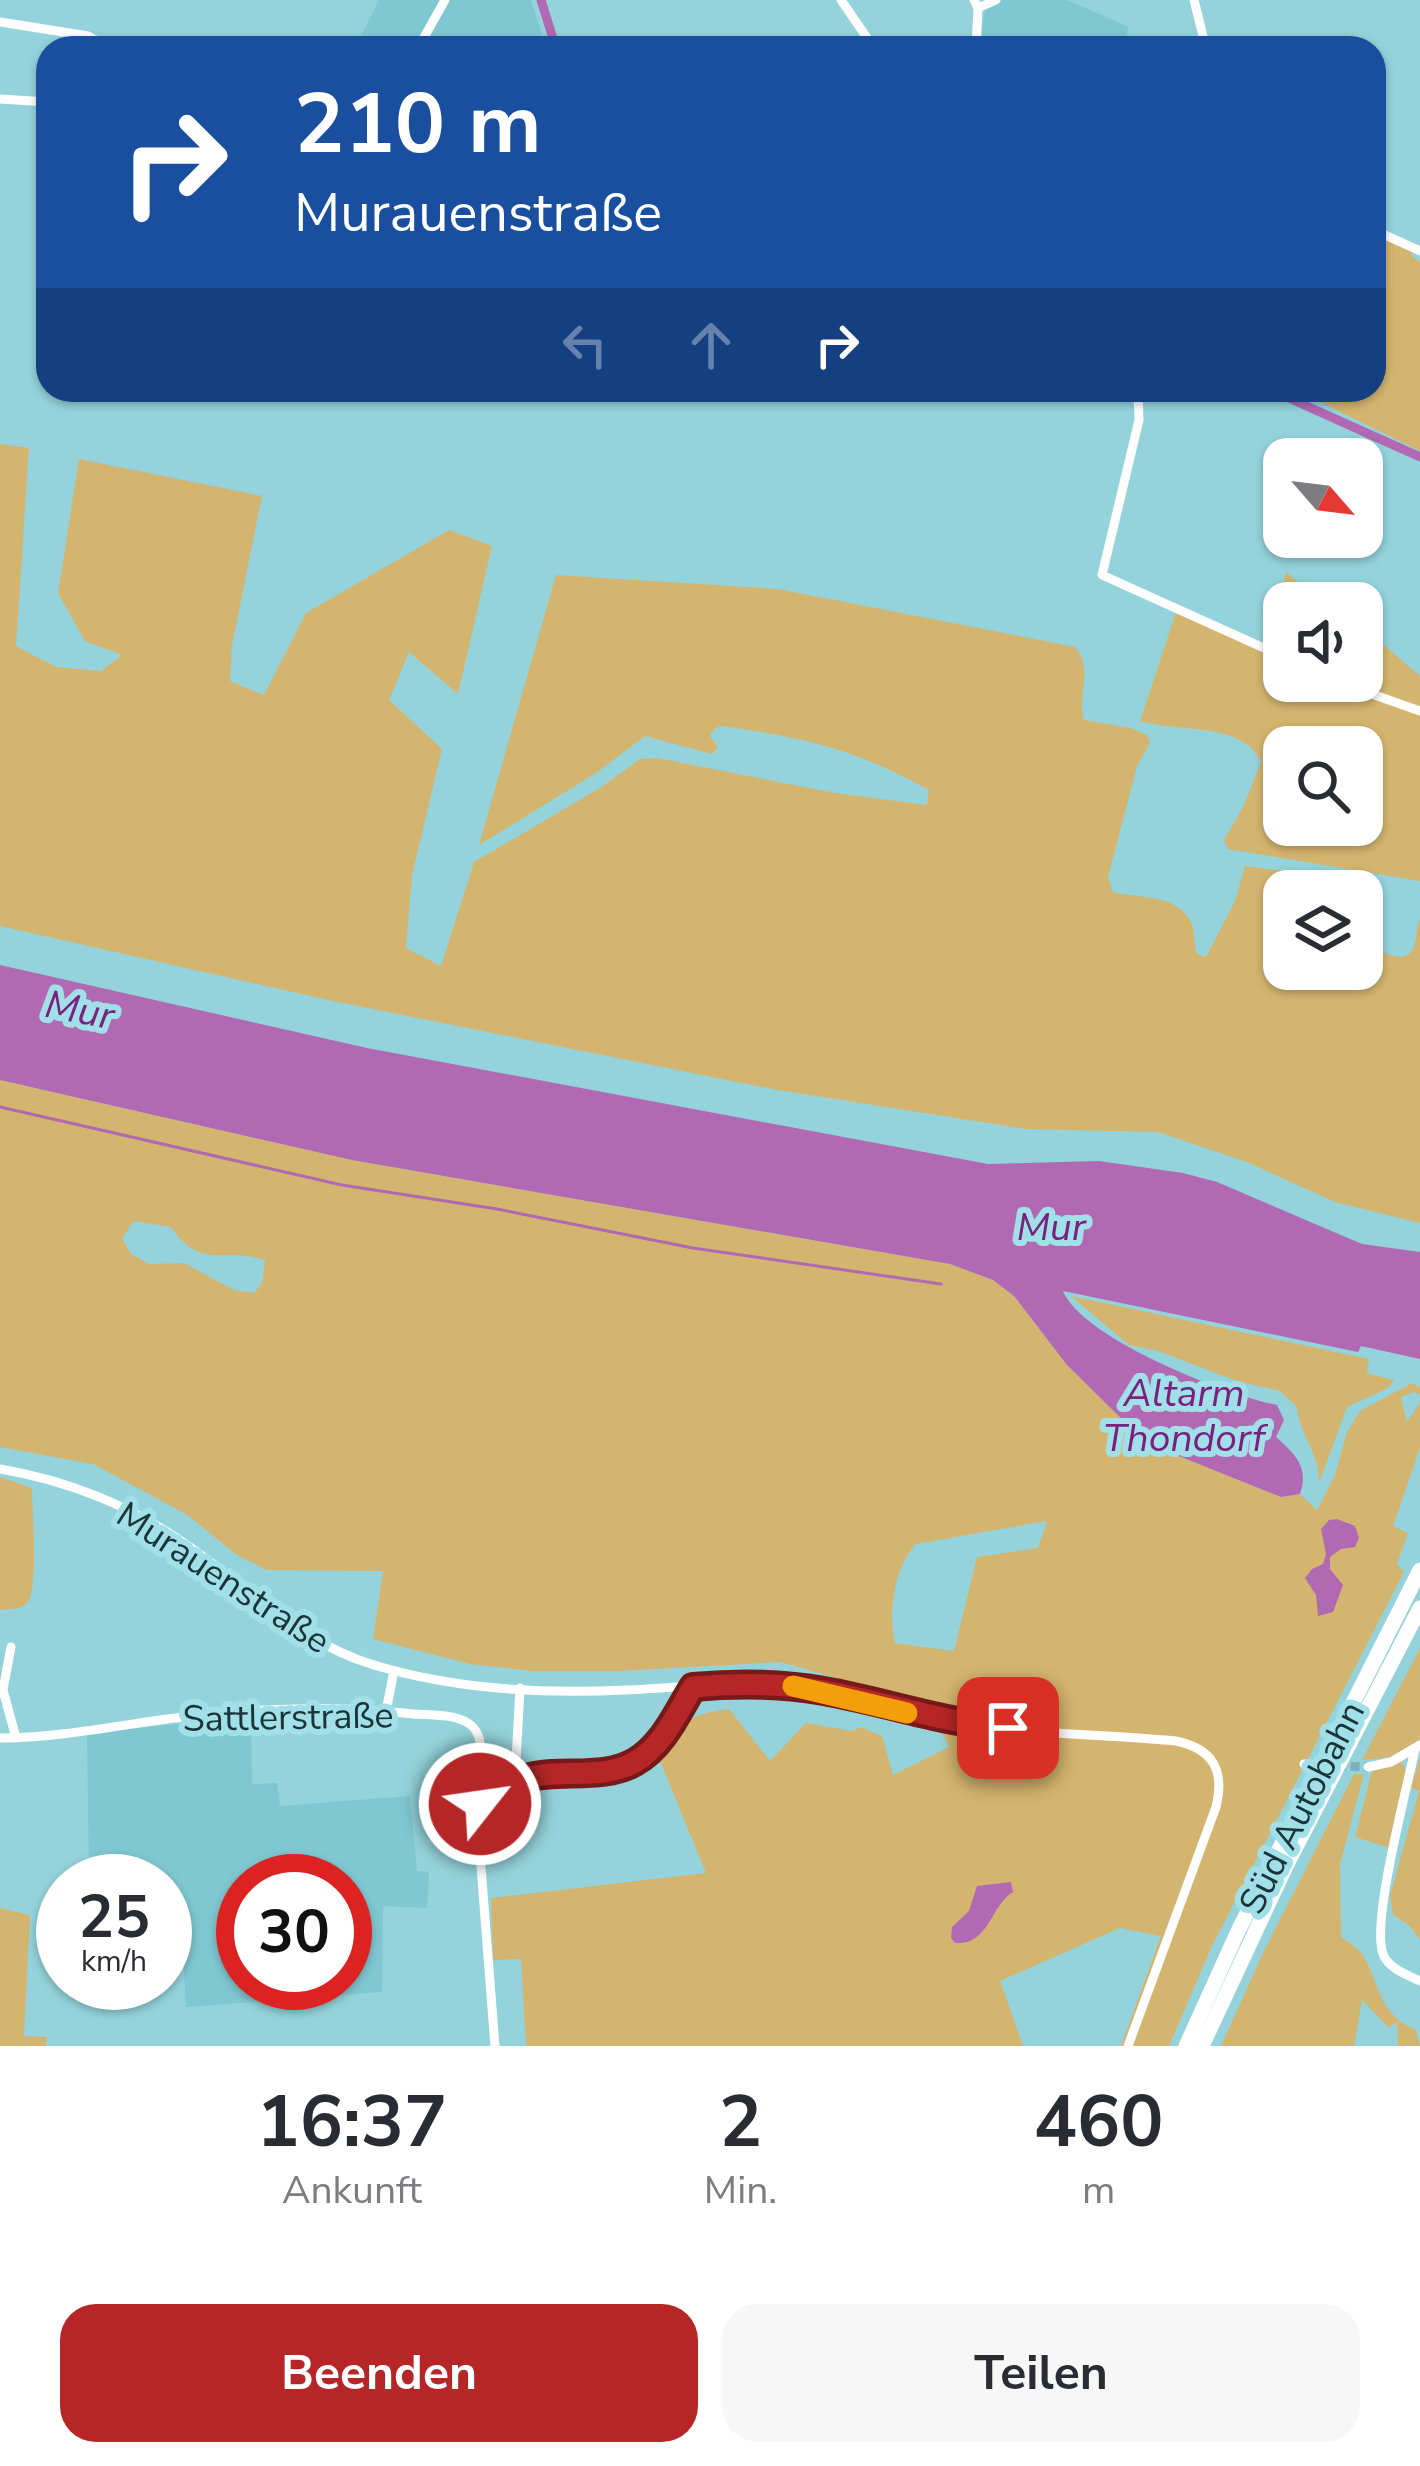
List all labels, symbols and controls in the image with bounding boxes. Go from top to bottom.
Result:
text: 210 m [294,67,542,182]
icon: right [96,84,252,240]
text: Murauenstraße [294,176,662,250]
icon: left [552,312,618,378]
icon: ahead [678,312,744,378]
icon: right [804,312,870,378]
north arrow [1263,438,1383,558]
map controls [1263,438,1383,990]
button: sound [1263,582,1383,702]
button: search [1263,726,1383,846]
button: layers [1263,870,1383,990]
water label: Mur [41,978,120,1043]
water label: Mur [1016,1201,1087,1254]
water label: Altarm Thondorf [1103,1367,1268,1465]
street label: Murauenstraße [107,1491,339,1666]
pin [957,1677,1059,1779]
street label: Sattlerstraße [182,1691,394,1744]
street label: Süd Autobahn [1228,1693,1377,1922]
icon: arrive [975,1695,1041,1761]
position arrow [417,1741,543,1867]
speed limit sign: 30 [216,1854,372,2010]
text: 25 [78,1876,150,1958]
text: km/h [81,1941,147,1982]
text: 16:37 [257,2073,447,2171]
text: 2 [719,2073,762,2171]
text: 460 [1034,2073,1163,2171]
text: Ankunft [282,2164,422,2217]
text: Min. [704,2164,777,2217]
text: m [1082,2164,1115,2217]
button: Beenden [60,2304,698,2442]
button: Teilen [722,2304,1360,2442]

